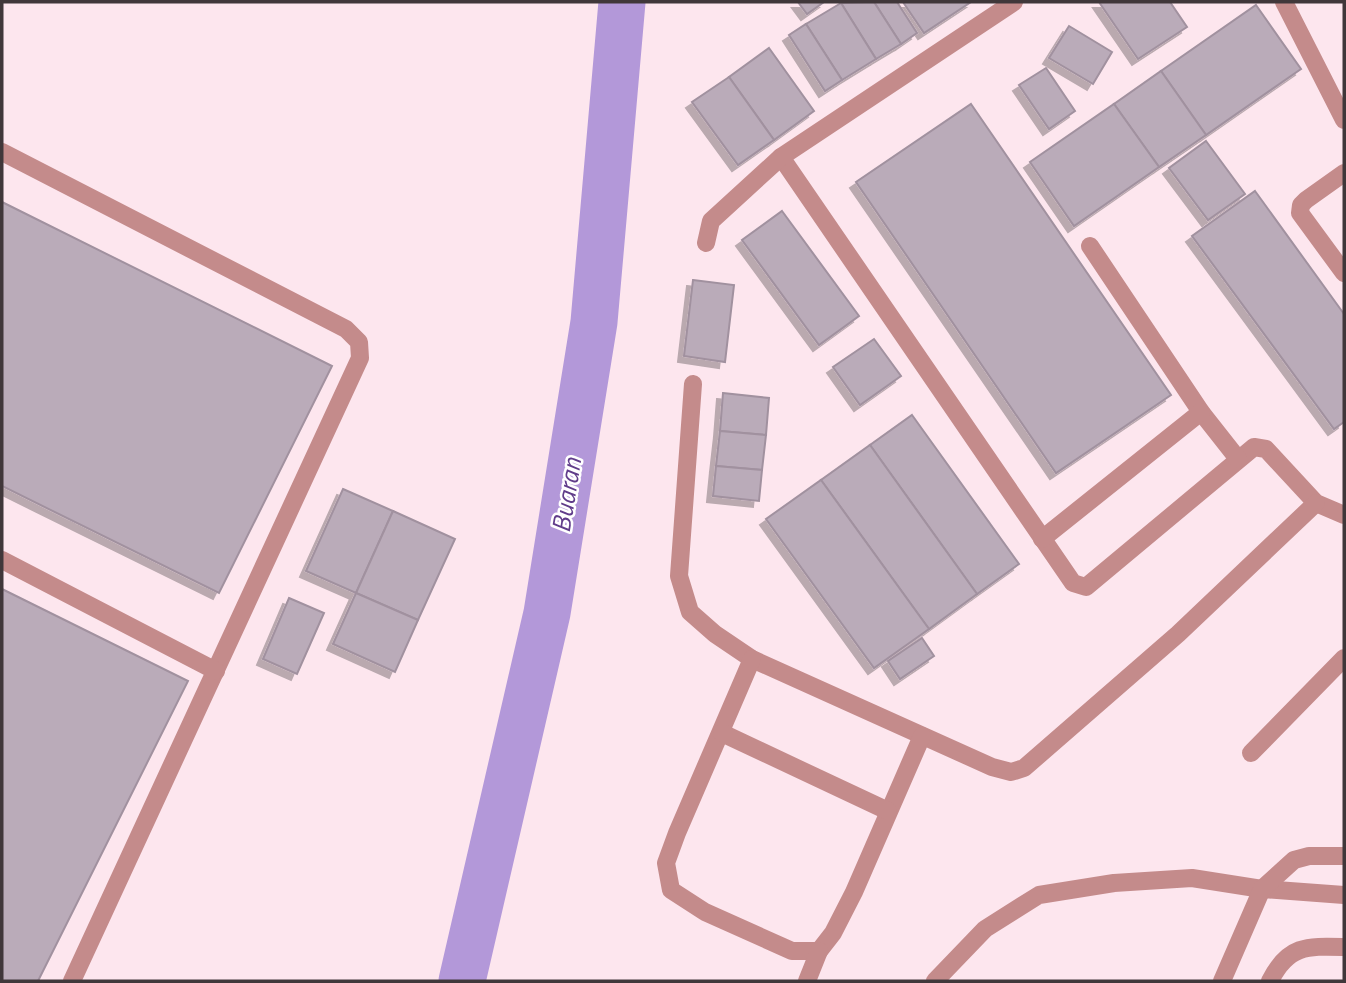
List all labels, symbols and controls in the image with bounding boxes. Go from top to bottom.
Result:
water label: Buaran [541,454,591,535]

